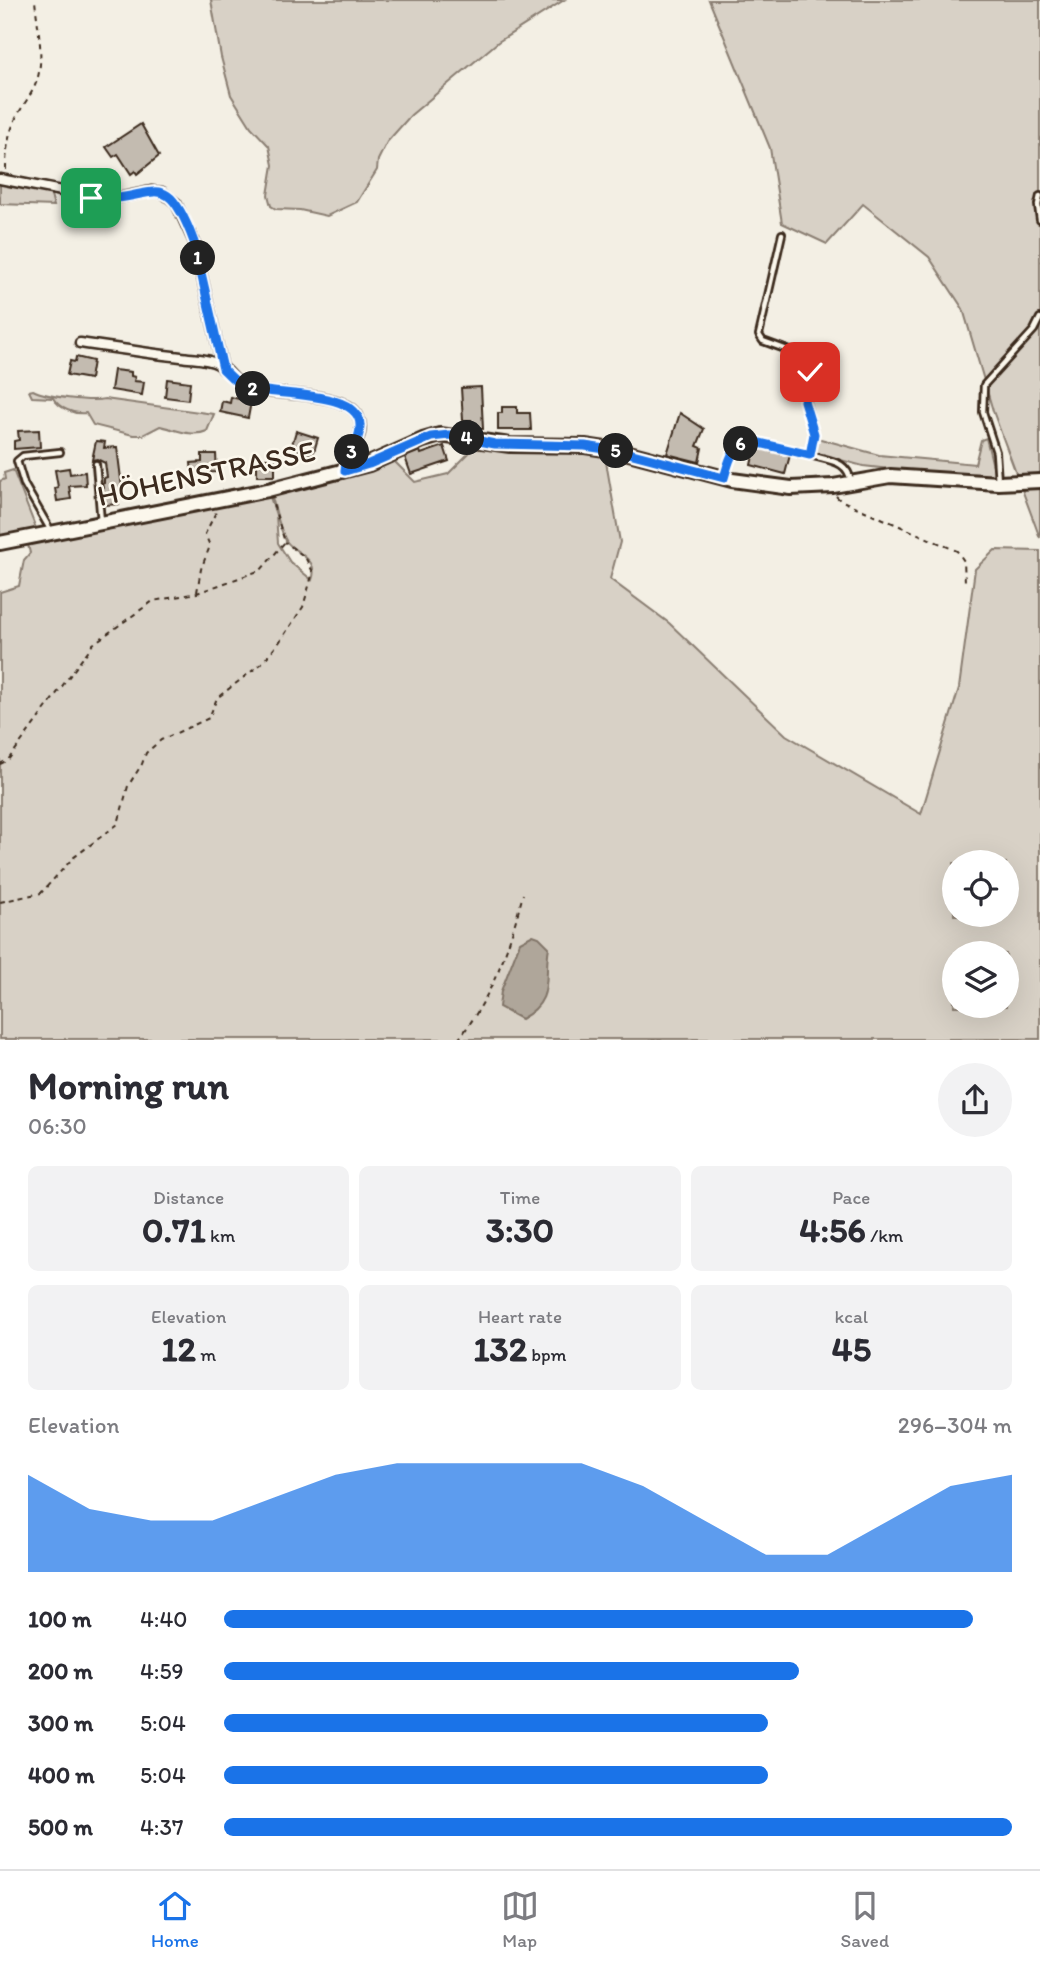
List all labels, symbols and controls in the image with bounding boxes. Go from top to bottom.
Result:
pin [61,168,121,228]
icon: arrive [72,179,110,217]
pin: 1 [180,240,216,276]
text: 1 [193,246,202,269]
pin [780,342,840,402]
icon: check [791,353,829,391]
pin: 2 [236,372,270,406]
text: 2 [248,377,258,400]
pin: 4 [449,420,484,456]
text: 4 [461,426,472,449]
pin: 6 [724,426,758,462]
street label: HÖHENSTRASSE [94,432,318,514]
text: 6 [735,432,746,455]
pin: 3 [334,434,370,470]
pin: 5 [598,434,634,468]
text: 5 [611,439,620,462]
text: 3 [346,440,357,463]
map controls [942,850,1019,1018]
button: locate [942,850,1019,927]
button: layers [942,941,1019,1018]
text: Morning run [28,1063,229,1109]
button: share [938,1063,1012,1137]
text: 06:30 [28,1112,87,1140]
text: Distance [153,1186,224,1209]
text: Time [500,1186,540,1209]
text: Pace [832,1186,870,1209]
text: 0.71 [142,1209,206,1251]
text: 3:30 [486,1209,554,1251]
text: 4:56 [799,1209,866,1251]
text: km [206,1224,235,1247]
text: /km [866,1224,903,1247]
text: Elevation [151,1305,226,1328]
text: Heart rate [478,1305,562,1328]
text: kcal [834,1305,868,1328]
text: 12 [161,1328,196,1370]
text: 132 [473,1328,527,1370]
text: 45 [832,1328,871,1370]
text: m [196,1343,216,1366]
text: bpm [527,1343,567,1366]
text: Elevation [28,1411,119,1439]
text: 296–304 m [898,1411,1012,1439]
text: 100 m [28,1605,92,1633]
text: 4:40 [140,1605,187,1633]
text: 200 m [28,1657,93,1685]
text: 4:59 [140,1657,184,1685]
text: 300 m [28,1709,93,1737]
text: 5:04 [140,1709,186,1737]
text: 400 m [28,1761,95,1789]
text: 5:04 [140,1761,186,1789]
text: 500 m [28,1813,93,1841]
text: 4:37 [140,1813,183,1841]
tab: Home [151,1887,199,1952]
tab: Map [501,1887,539,1952]
tab: Saved [841,1887,889,1952]

